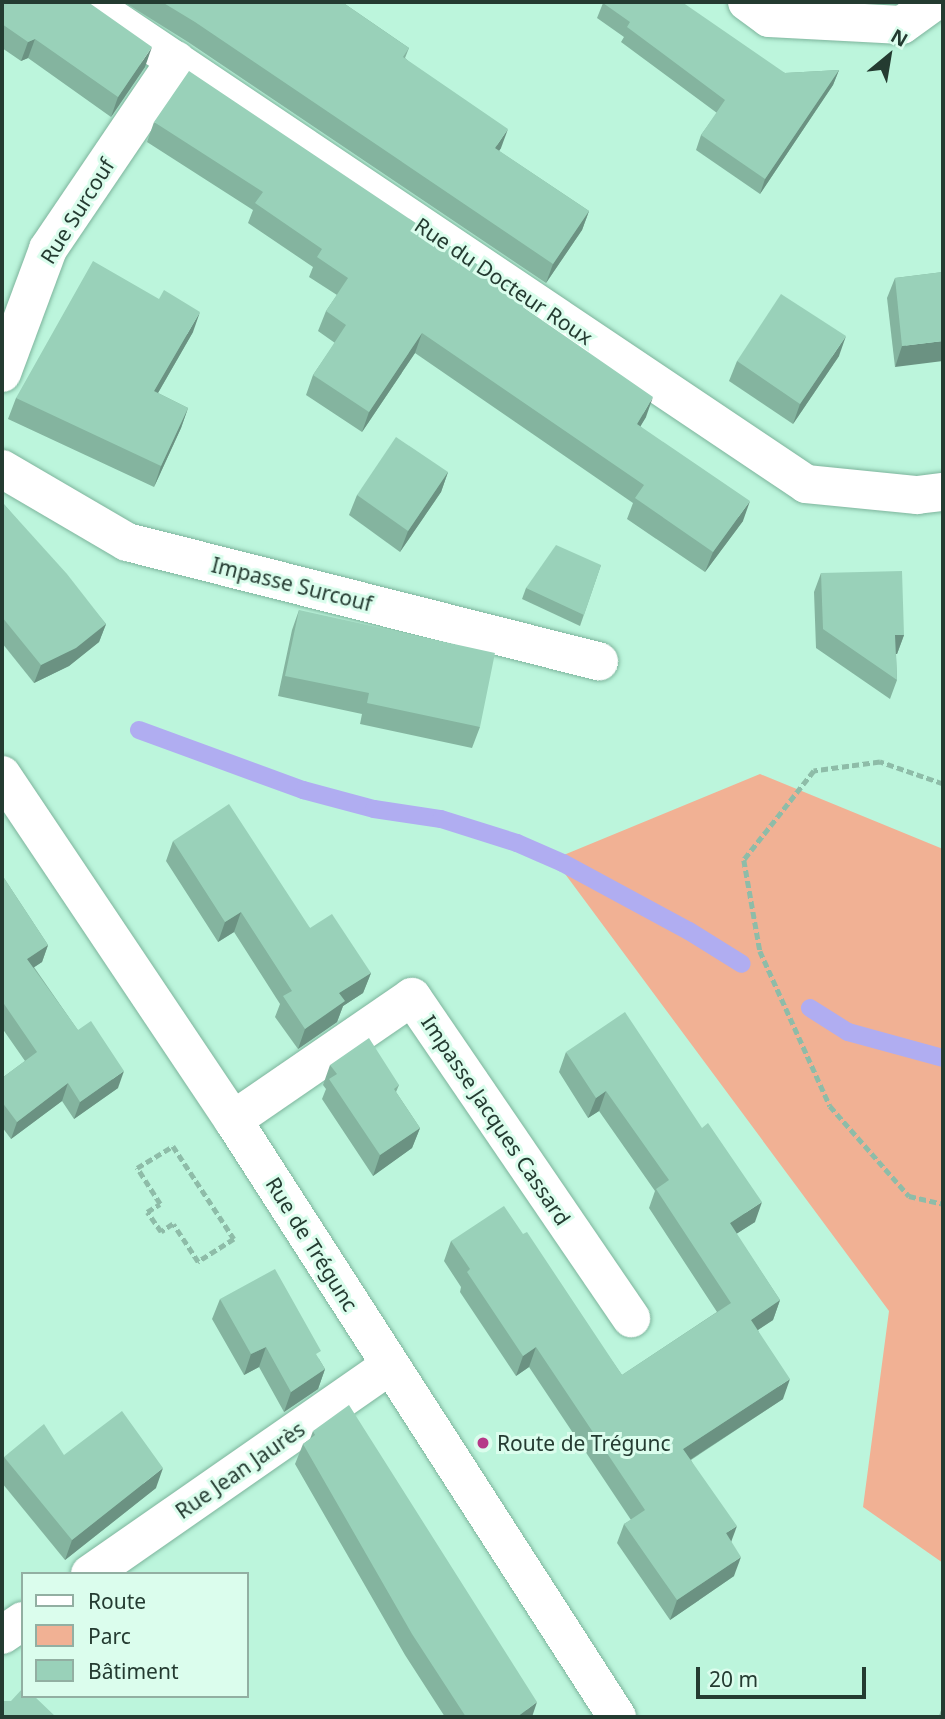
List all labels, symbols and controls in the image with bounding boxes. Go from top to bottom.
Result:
north arrow [854,21,924,91]
text: N [886,23,913,53]
street label: Rue Surcouf [35,154,119,268]
street label: Rue du Docteur Roux [410,212,598,350]
street label: Impasse Surcouf [209,552,375,616]
street label: Impasse Jacques Cassard [416,1010,576,1230]
street label: Rue de Trégunc [261,1172,363,1316]
street label: Rue Jean Jaurès [171,1416,309,1524]
place label: Route de Trégunc [497,1430,671,1456]
marker: Route de Trégunc [475,1435,491,1451]
legend [21,1572,248,1698]
text: Route [88,1587,146,1615]
text: Parc [88,1622,131,1650]
scale bar [700,1652,870,1696]
text: Bâtiment [88,1657,178,1685]
text: 20 m [709,1665,758,1693]

